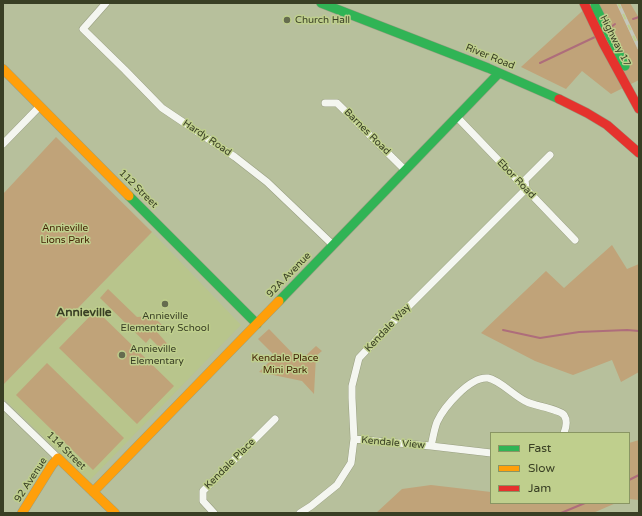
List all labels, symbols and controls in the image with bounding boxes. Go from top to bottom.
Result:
street label: Highway 17 [597,13,633,69]
place label: Church Hall [295,14,350,26]
marker: Church Hall [282,15,292,25]
street label: River Road [464,42,516,72]
street label: Barnes Road [341,106,393,158]
street label: Hardy Road [180,117,234,159]
street label: Ebor Road [494,157,538,201]
street label: 112 Street [116,167,160,211]
park label: Annieville Lions Park [40,222,90,246]
street label: 92A Avenue [264,250,314,300]
marker: Annieville Elementary School [160,299,170,309]
street label: Kendale Way [363,301,413,355]
district label: Annieville [56,306,112,320]
place label: Annieville Elementary School [121,310,209,334]
place label: Annieville Elementary [130,343,184,366]
marker: Annieville Elementary [117,350,127,360]
park label: Kendale Place Mini Park [252,352,318,376]
street label: 114 Street [44,429,88,473]
legend [490,432,630,504]
street label: Kendale View [361,434,425,452]
street label: Kendale Place [202,436,258,492]
text: Fast [528,441,551,455]
street label: 92 Avenue [12,455,50,505]
text: Slow [528,461,555,475]
text: Jam [528,481,551,495]

